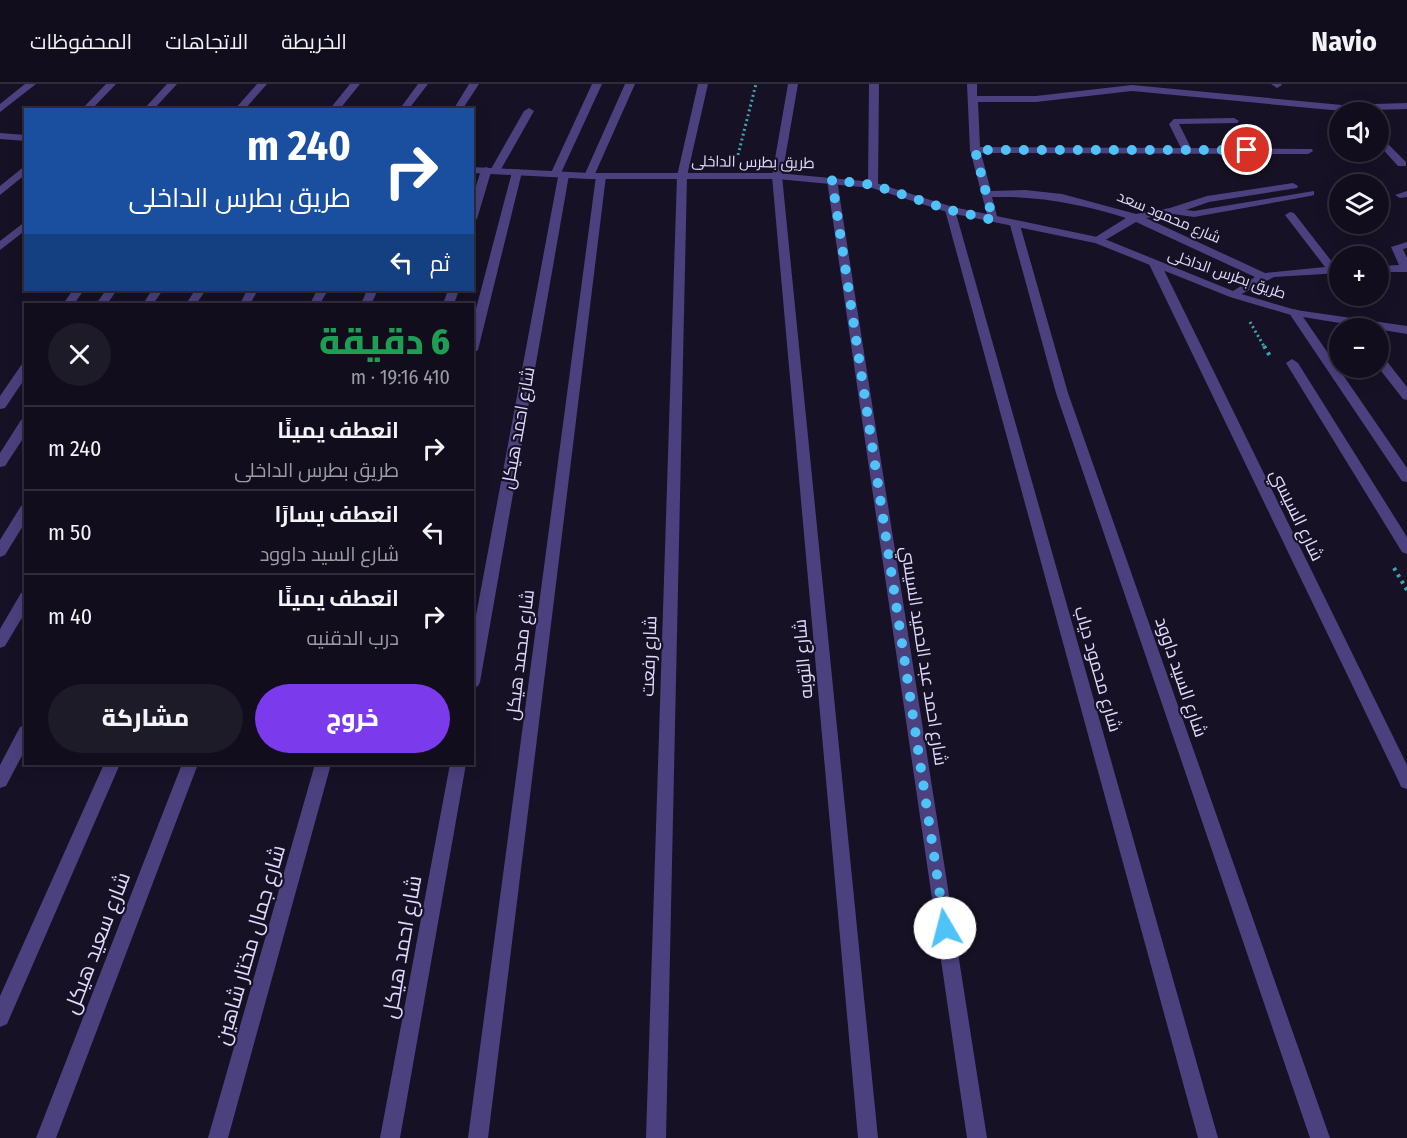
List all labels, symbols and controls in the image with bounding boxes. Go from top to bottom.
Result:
text: Navio [1311,25,1377,58]
text: المحفوظات [30,29,132,55]
text: الاتجاهات [165,29,248,55]
text: الخريطة [281,29,347,55]
map controls [1329,102,1389,378]
button: sound [1329,102,1389,162]
text: 240 m [247,121,351,171]
pin [1221,124,1272,175]
icon: right [372,132,450,210]
icon: arrive [1230,133,1263,166]
street label: طريق بطرس الداخلى [691,152,815,173]
button: layers [1329,174,1389,234]
text: طريق بطرس الداخلى [129,182,351,214]
street label: شارع محمود سعد [1114,187,1224,249]
street label: طريق بطرس الداخلى [1165,245,1288,304]
icon: left [385,246,418,279]
button: + [1329,246,1389,306]
text: ثم [430,250,450,277]
button: − [1329,318,1389,378]
text: 6 دقيقة [319,320,450,364]
button: close [48,323,111,386]
text: 410 m · 19:16 [351,365,450,389]
street label: شارع احمد هيكل [496,365,541,491]
text: انعطف يمينًا [277,417,399,444]
icon: right [417,432,450,465]
text: 240 m [48,435,101,462]
text: طريق بطرس الداخلى [234,458,399,482]
street label: شارع السيسي [1264,466,1329,565]
text: انعطف يسارًا [274,501,399,528]
icon: left [417,516,450,549]
text: 50 m [48,519,92,546]
text: شارع السيد داوود [260,542,399,566]
street label: شارع احمد عبد الحميد السيسي [894,545,952,768]
text: انعطف يمينًا [277,585,399,612]
street label: شارع محمد هيكل [501,588,540,722]
icon: right [417,600,450,633]
text: 40 m [48,603,92,630]
street label: شارع محمود دياب [1069,603,1126,735]
street label: شارع السيد داوود [1149,614,1212,740]
street label: شارع رفعت [637,615,662,697]
street label: شارع التوبه [789,618,818,700]
text: درب الدقنيه [307,626,399,650]
button: مشاركة [48,684,243,753]
button: خروج [255,684,450,753]
street label: شارع جمال مختار شاهين [209,842,292,1048]
street label: شارع سعيد هيكل [58,868,137,1018]
street label: شارع احمد هيكل [377,874,428,1021]
position arrow [913,896,977,960]

